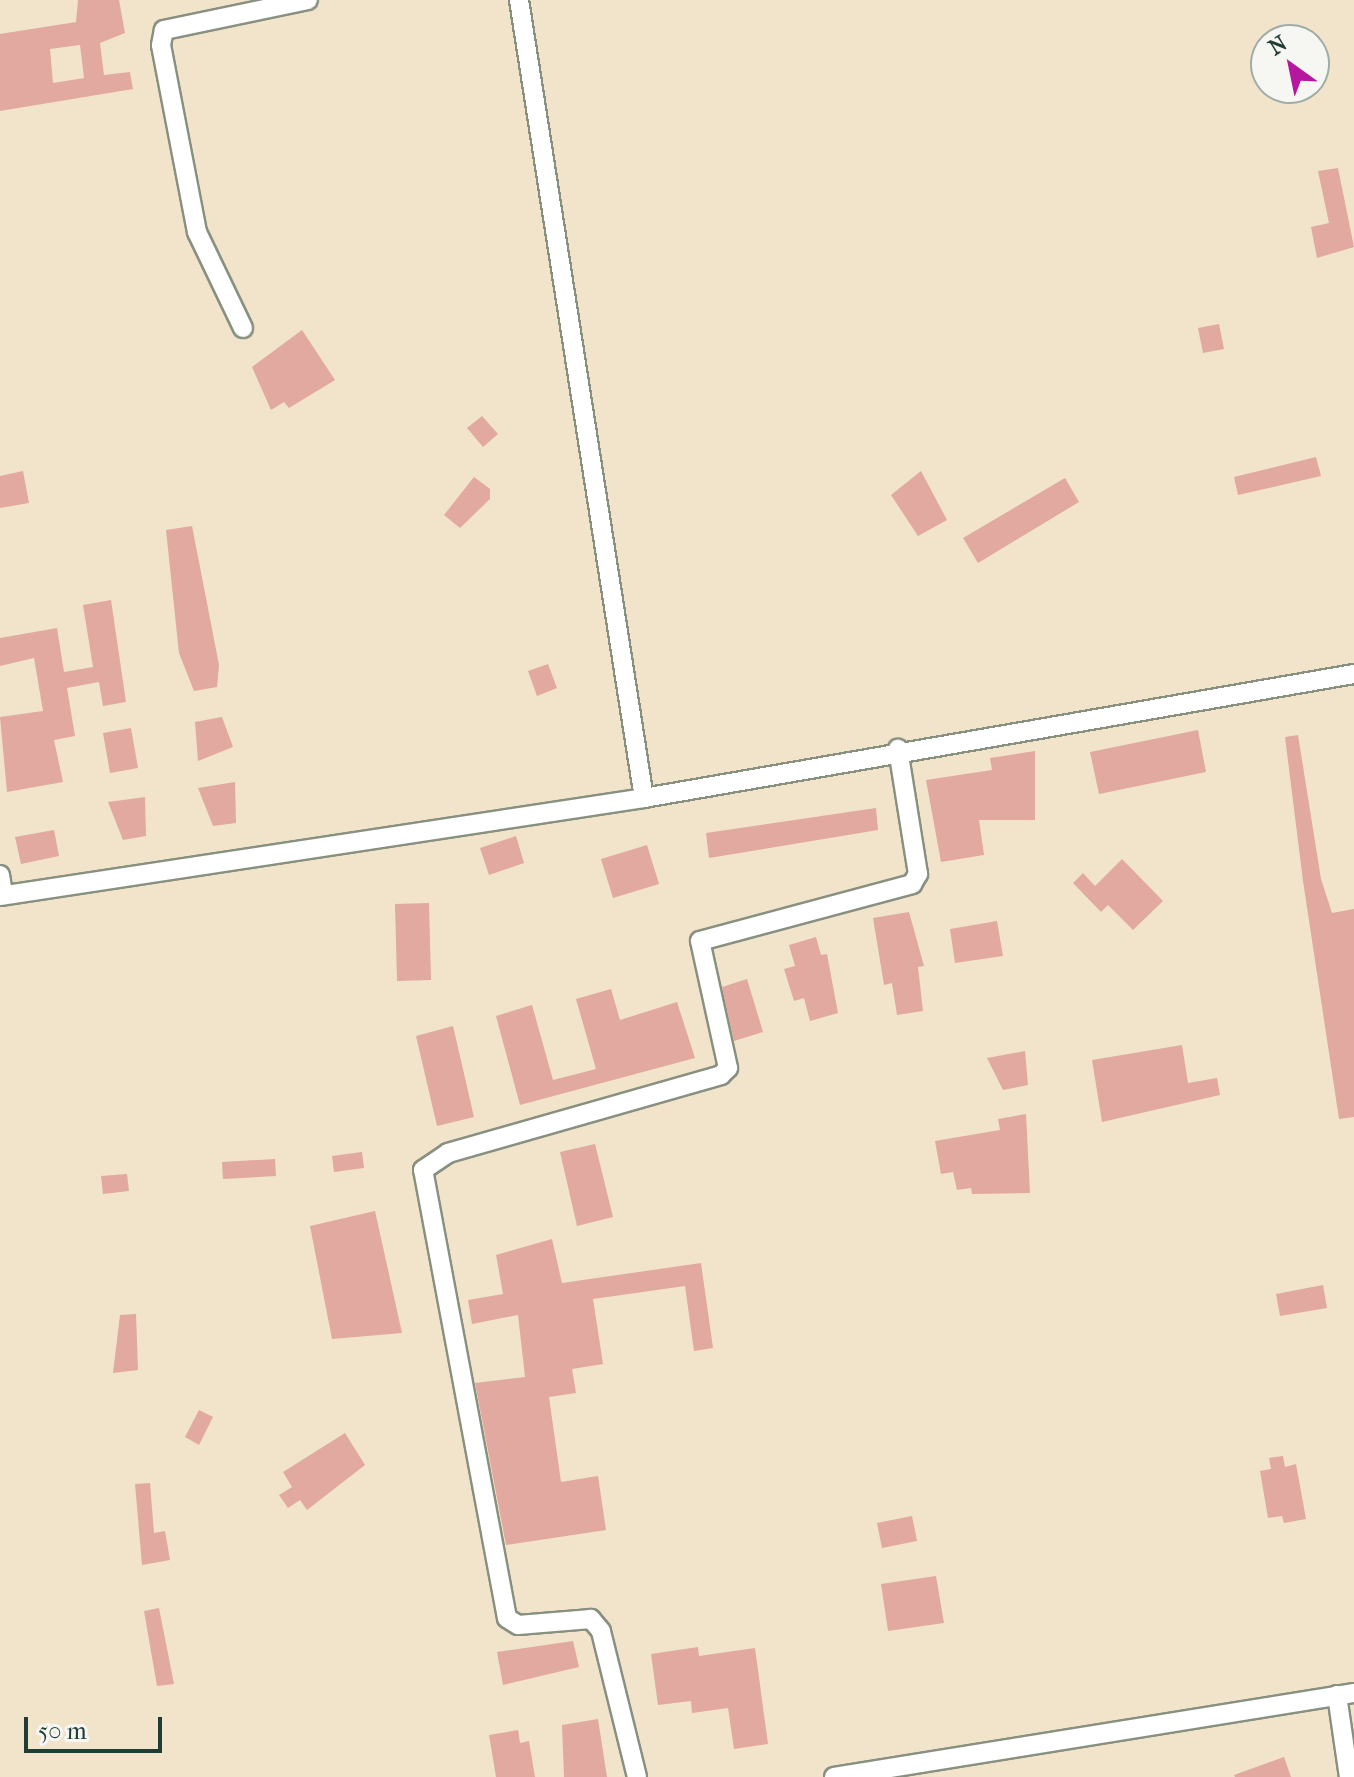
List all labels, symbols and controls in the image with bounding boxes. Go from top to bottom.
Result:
north arrow [1250,24,1330,104]
text: N [1264,30,1292,61]
scale bar [28,1701,166,1751]
text: 50 m [38,1717,87,1745]

